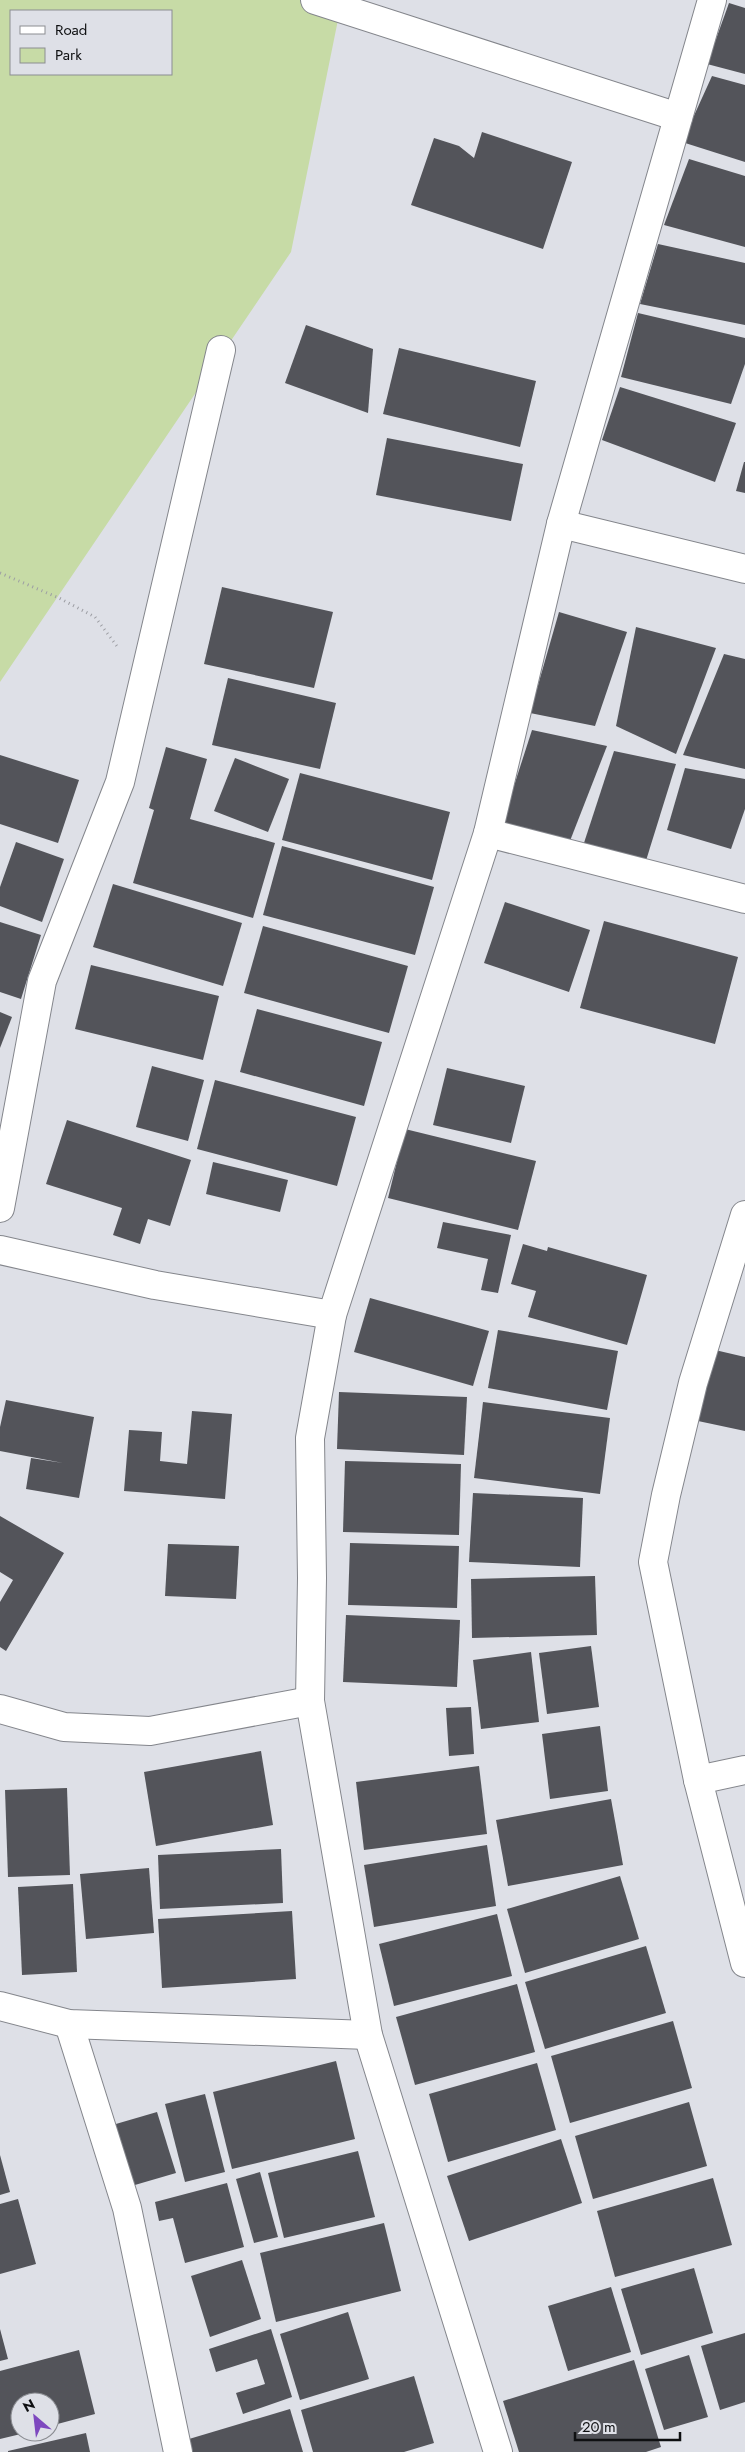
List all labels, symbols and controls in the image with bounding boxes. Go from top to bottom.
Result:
legend [10,10,172,75]
text: Road [55,19,87,41]
text: Park [55,44,82,66]
north arrow [10,2392,60,2442]
text: N [19,2394,39,2417]
scale bar [575,2410,680,2442]
text: 20 m [582,2416,616,2438]

